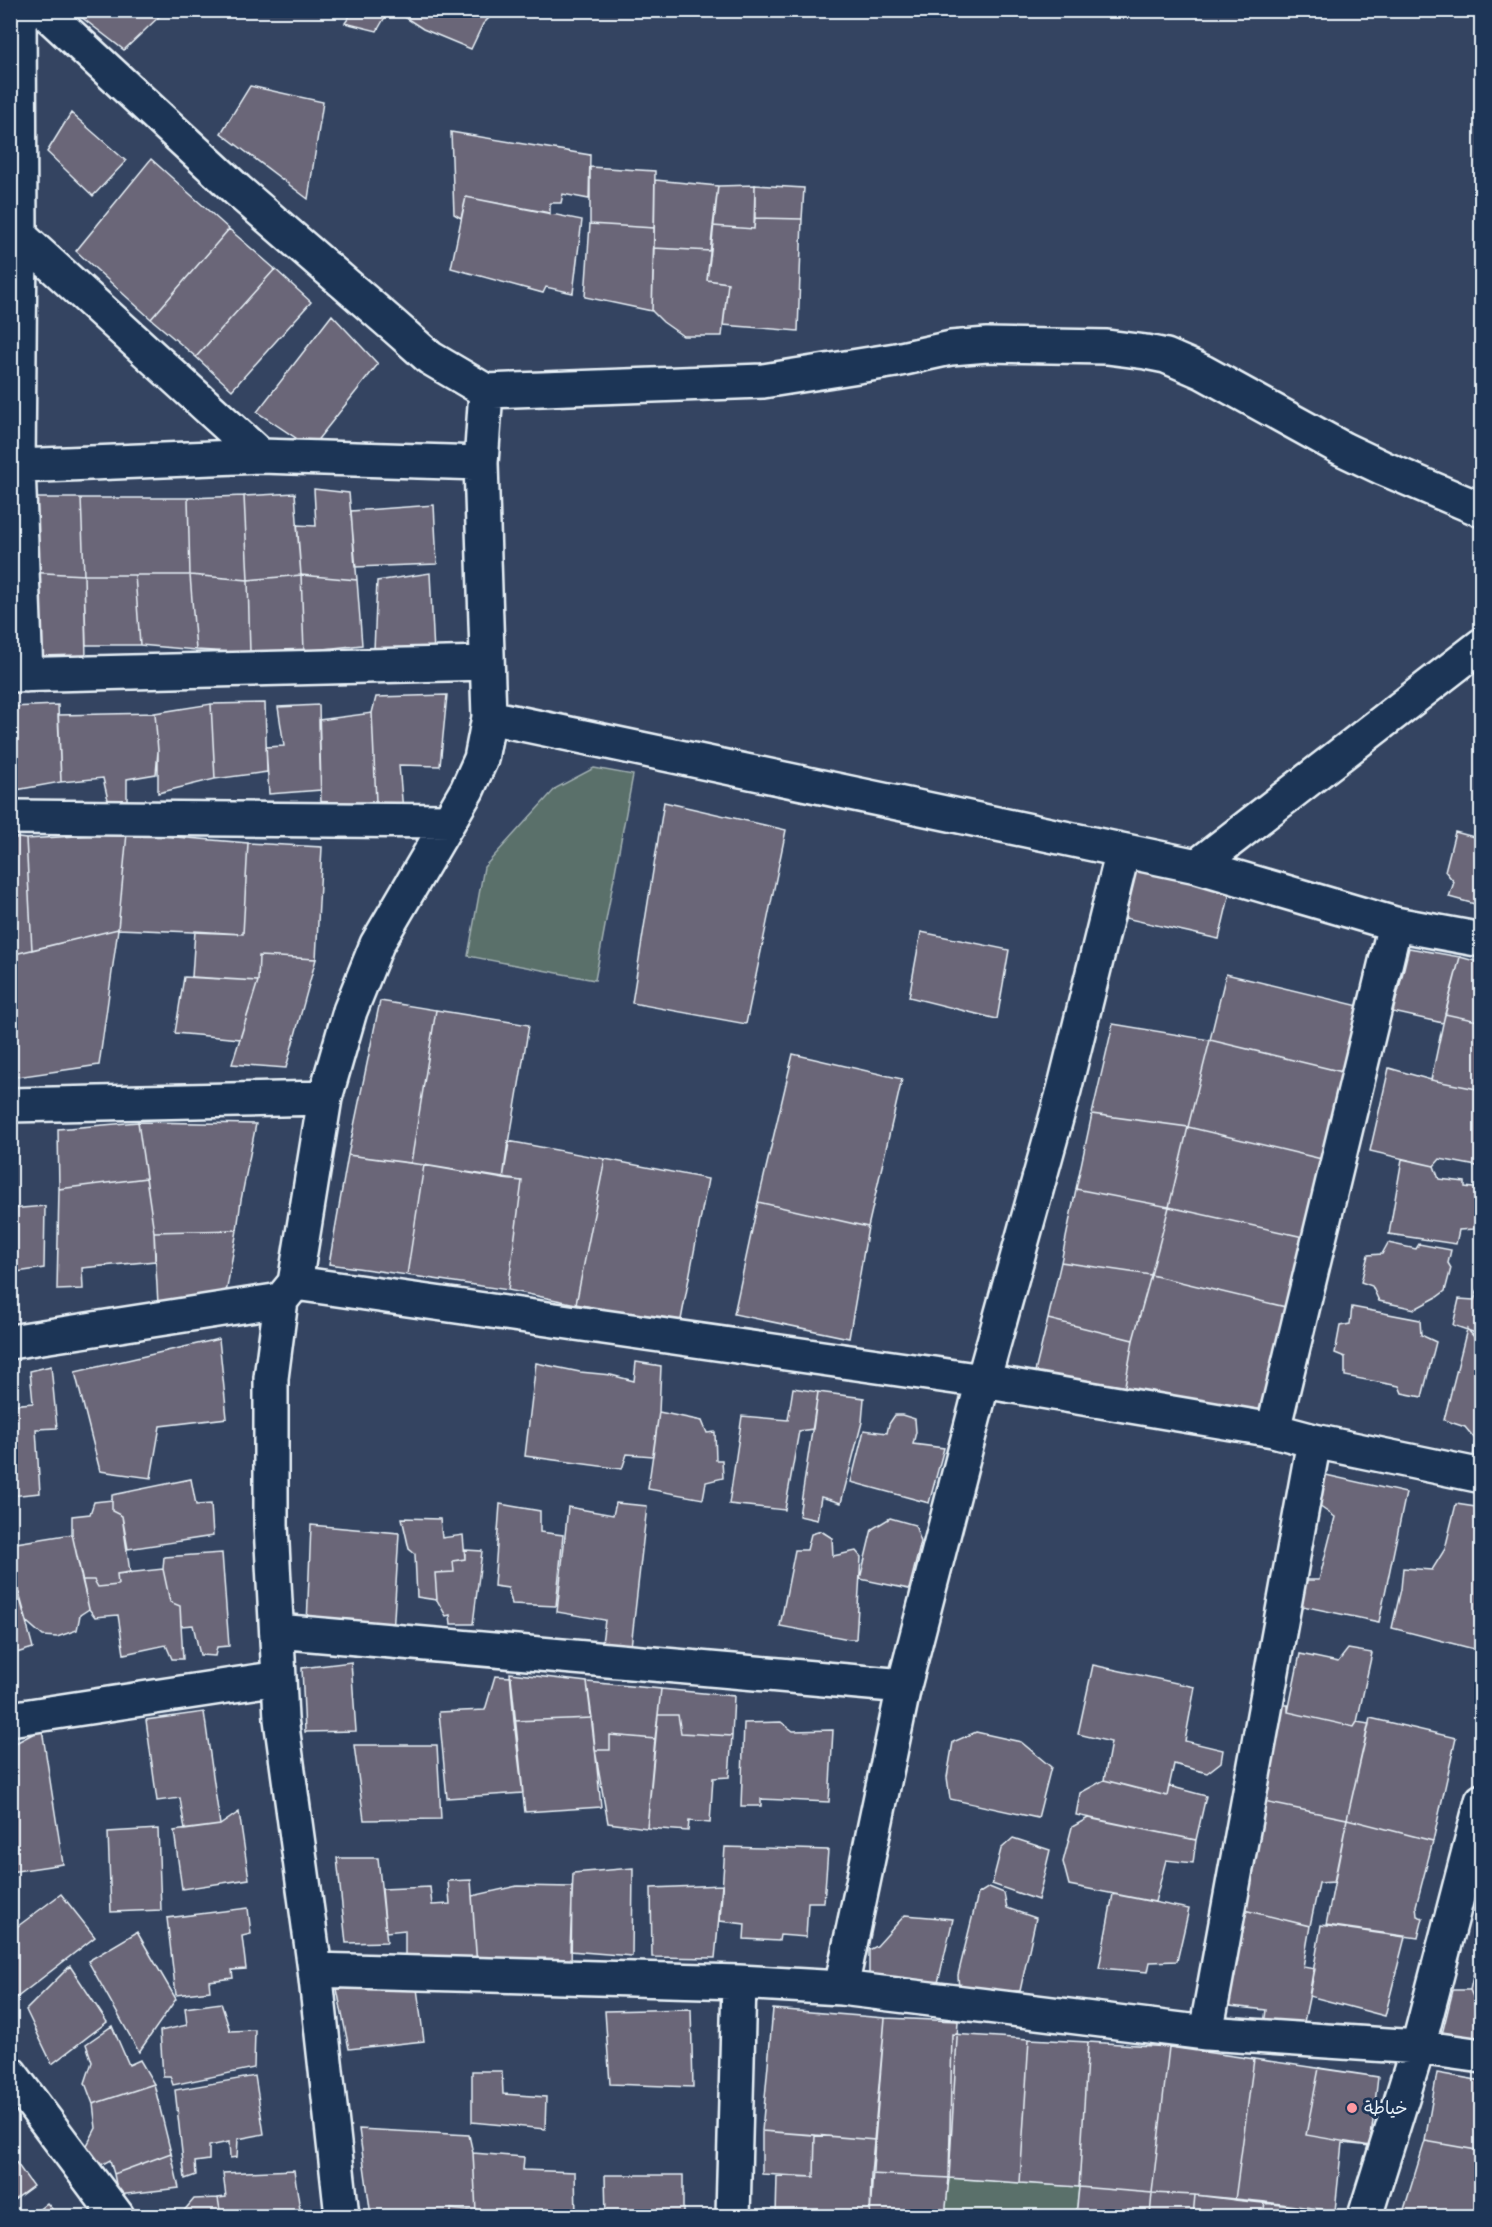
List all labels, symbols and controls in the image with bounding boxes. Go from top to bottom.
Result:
place label: خياطة [1364,2092,1408,2124]
marker: خياطة [1345,2101,1359,2115]

